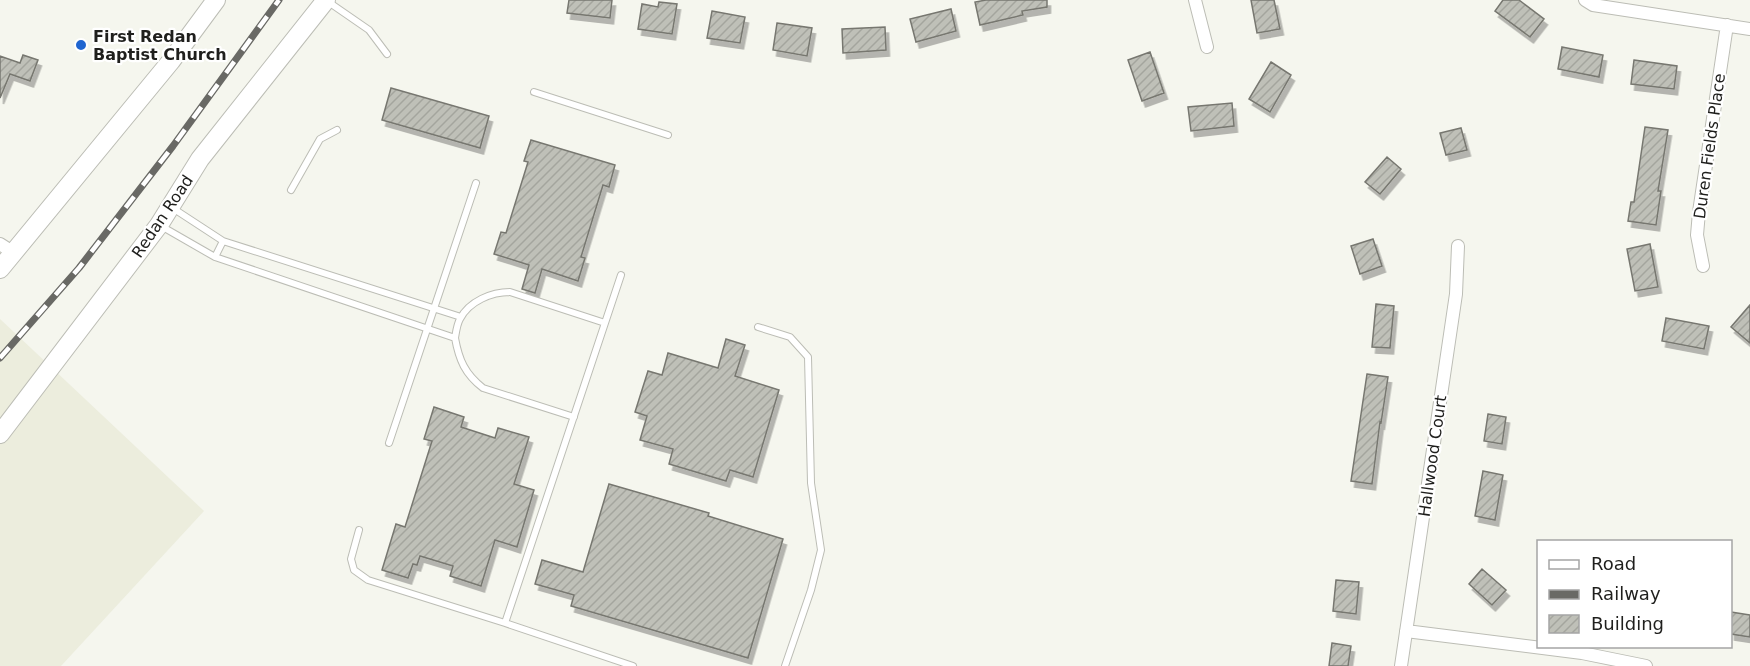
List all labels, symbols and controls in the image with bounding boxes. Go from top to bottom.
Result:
place label: First Redan Baptist Church [93,27,227,64]
marker: First Redan Baptist Church [74,38,88,52]
street label: Duren Fields Place [1690,72,1729,220]
street label: Redan Road [128,171,197,261]
street label: Hallwood Court [1415,394,1450,518]
legend [1537,540,1732,648]
text: Road [1591,553,1636,574]
text: Railway [1591,583,1661,604]
text: Building [1591,613,1664,634]

